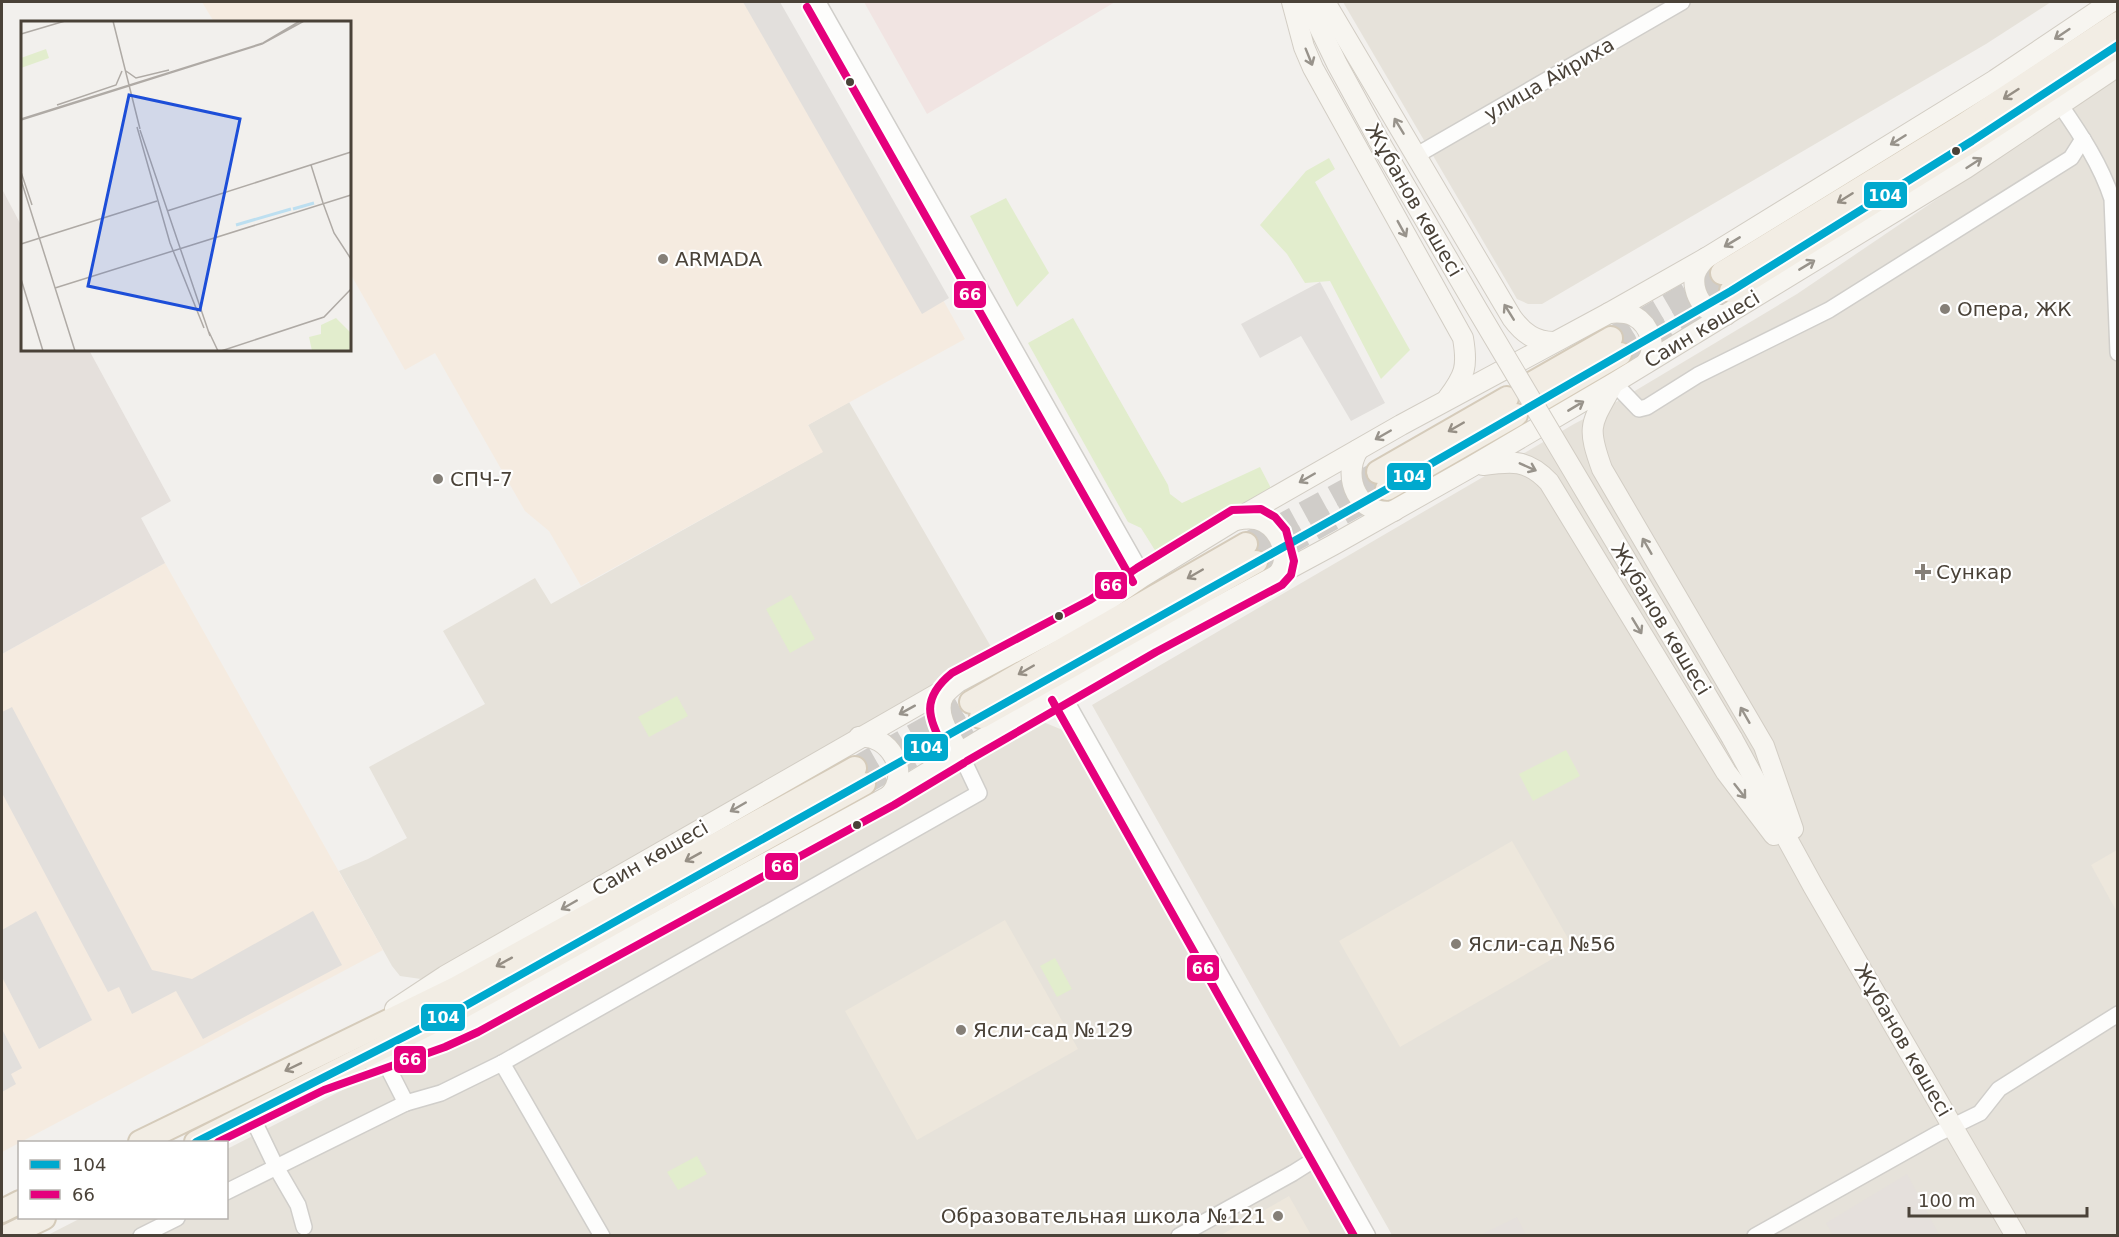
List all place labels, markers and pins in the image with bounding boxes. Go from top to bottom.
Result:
unlabelled marker [844,76,856,88]
unlabelled marker [1950,145,1962,157]
place label: ARMADA [675,247,763,271]
marker: ARMADA [656,252,670,266]
place label: Опера, ЖК [1957,297,2072,321]
marker: Опера, ЖК [1938,302,1952,316]
place label: СПЧ-7 [450,467,513,491]
marker: СПЧ-7 [431,472,445,486]
place label: Сункар [1936,560,2012,584]
marker: Сункар [1914,563,1932,581]
unlabelled marker [1053,610,1065,622]
unlabelled marker [851,819,863,831]
place label: Ясли-сад №56 [1468,932,1616,956]
marker: Ясли-сад №56 [1449,937,1463,951]
place label: Ясли-сад №129 [973,1018,1133,1042]
marker: Ясли-сад №129 [954,1023,968,1037]
place label: Образовательная школа №121 [941,1204,1266,1228]
marker: Образовательная школа №121 [1271,1209,1285,1223]

